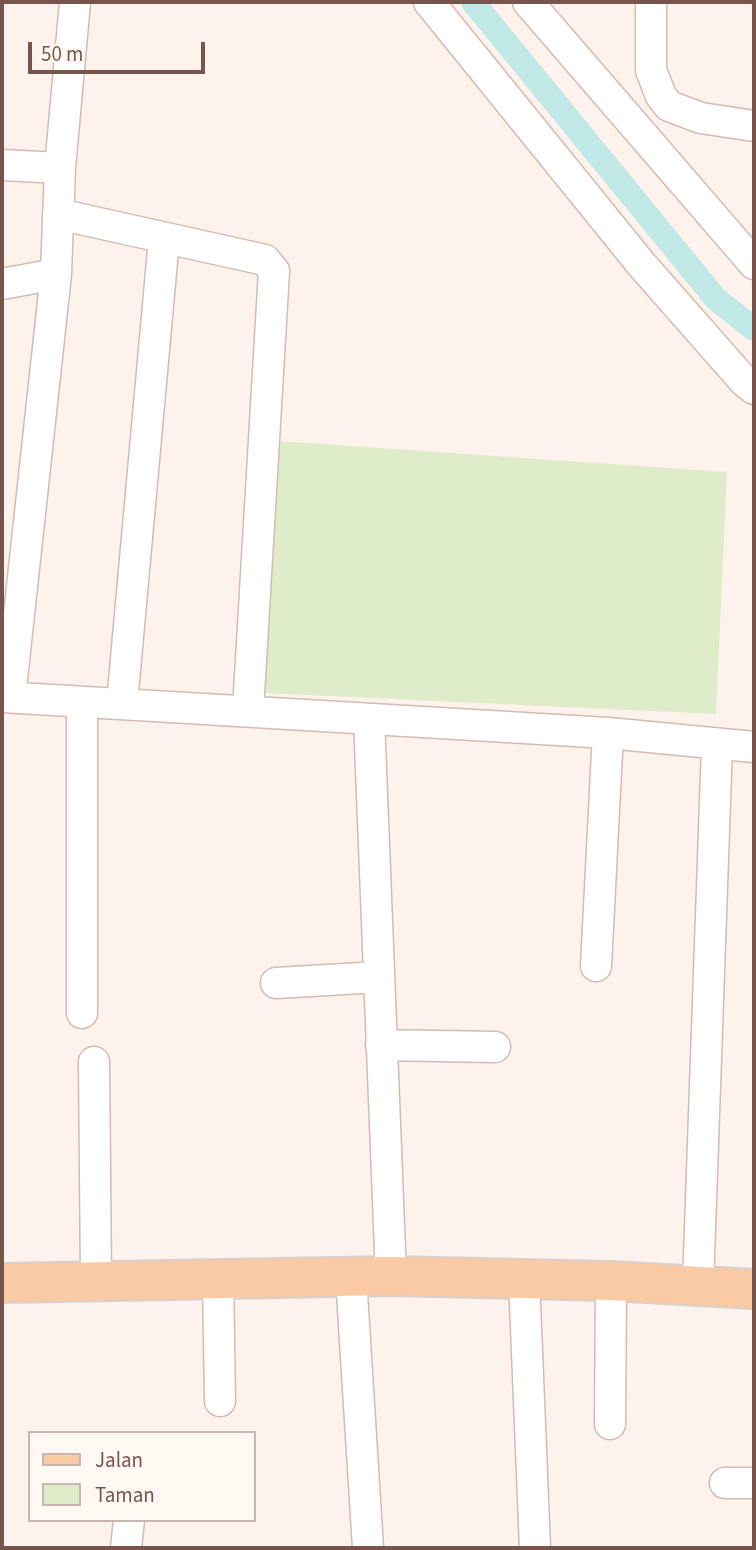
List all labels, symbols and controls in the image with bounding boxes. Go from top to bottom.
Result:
scale bar [32,28,208,72]
text: 50 m [41,39,83,69]
legend [28,1431,256,1522]
text: Jalan [95,1445,143,1475]
text: Taman [95,1480,155,1510]

